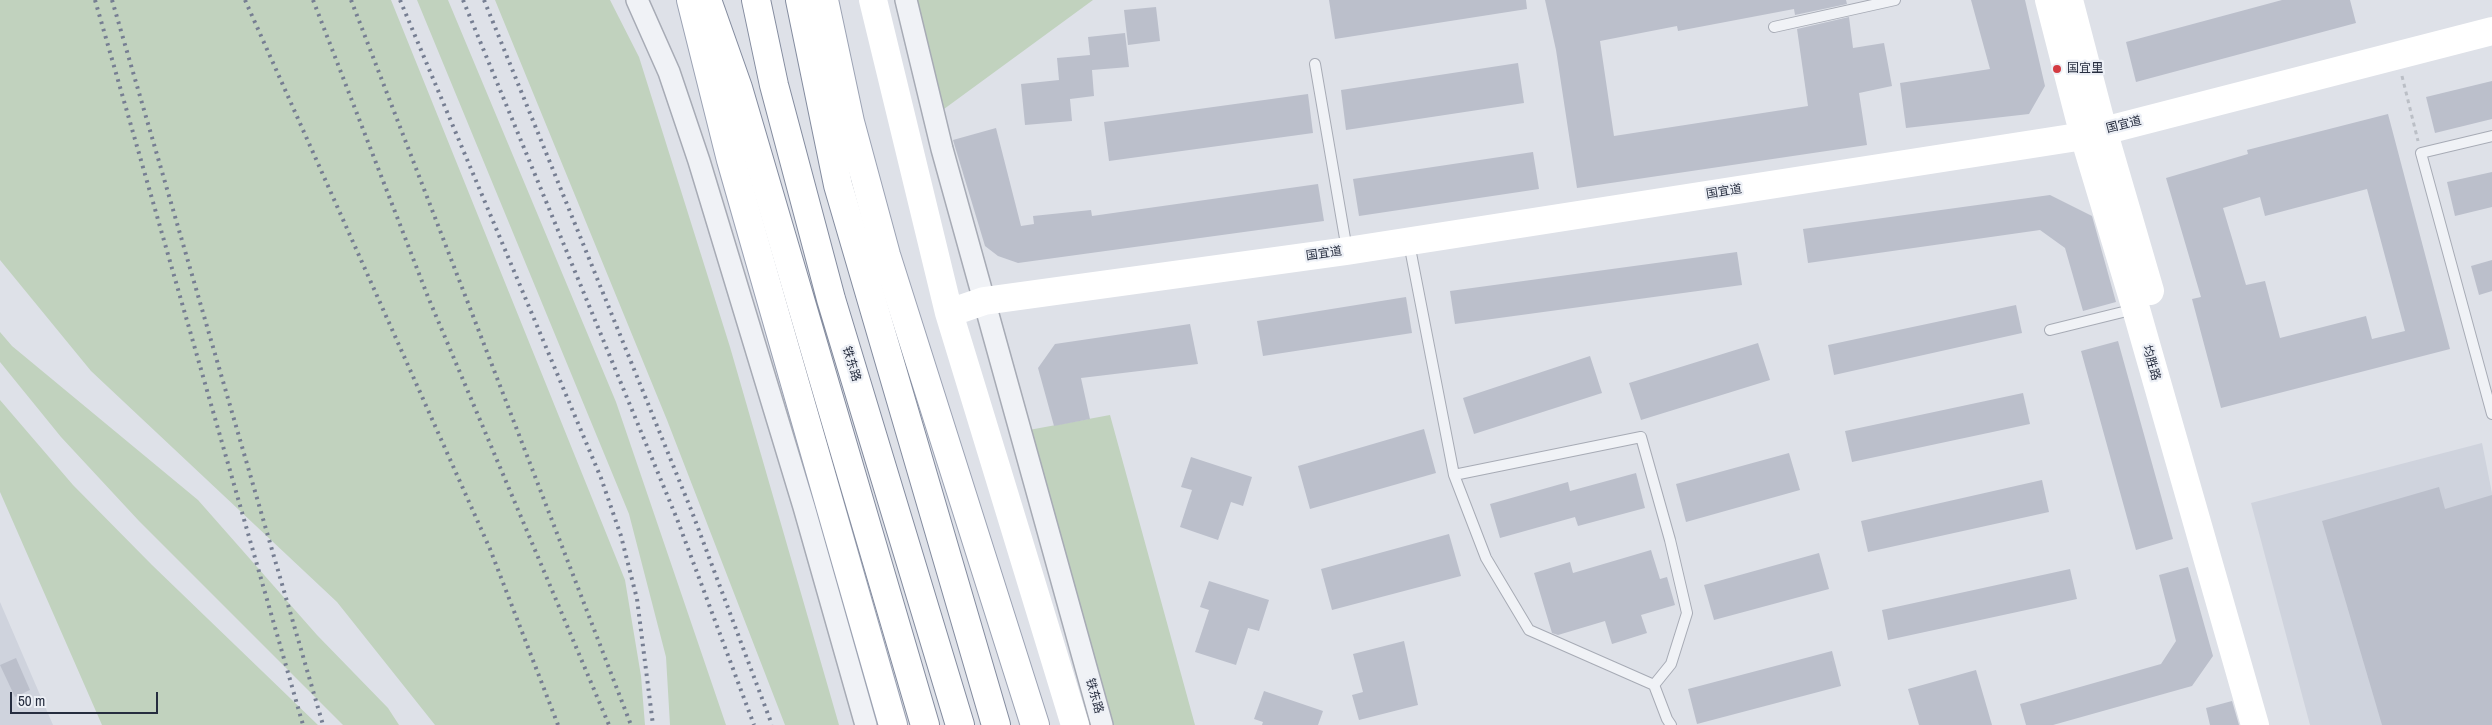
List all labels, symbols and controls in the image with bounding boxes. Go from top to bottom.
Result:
place label: 国宜里 [2067,62,2103,76]
marker: 国宜里 [2051,63,2063,75]
street label: 国宜道 [2105,114,2143,136]
street label: 国宜道 [1705,182,1743,202]
street label: 国宜道 [1305,244,1343,264]
street label: 均胜路 [2139,344,2163,382]
street label: 铁东路 [839,345,863,383]
street label: 铁东路 [1082,677,1106,715]
scale bar [12,682,160,714]
text: 50 m [18,690,45,711]

